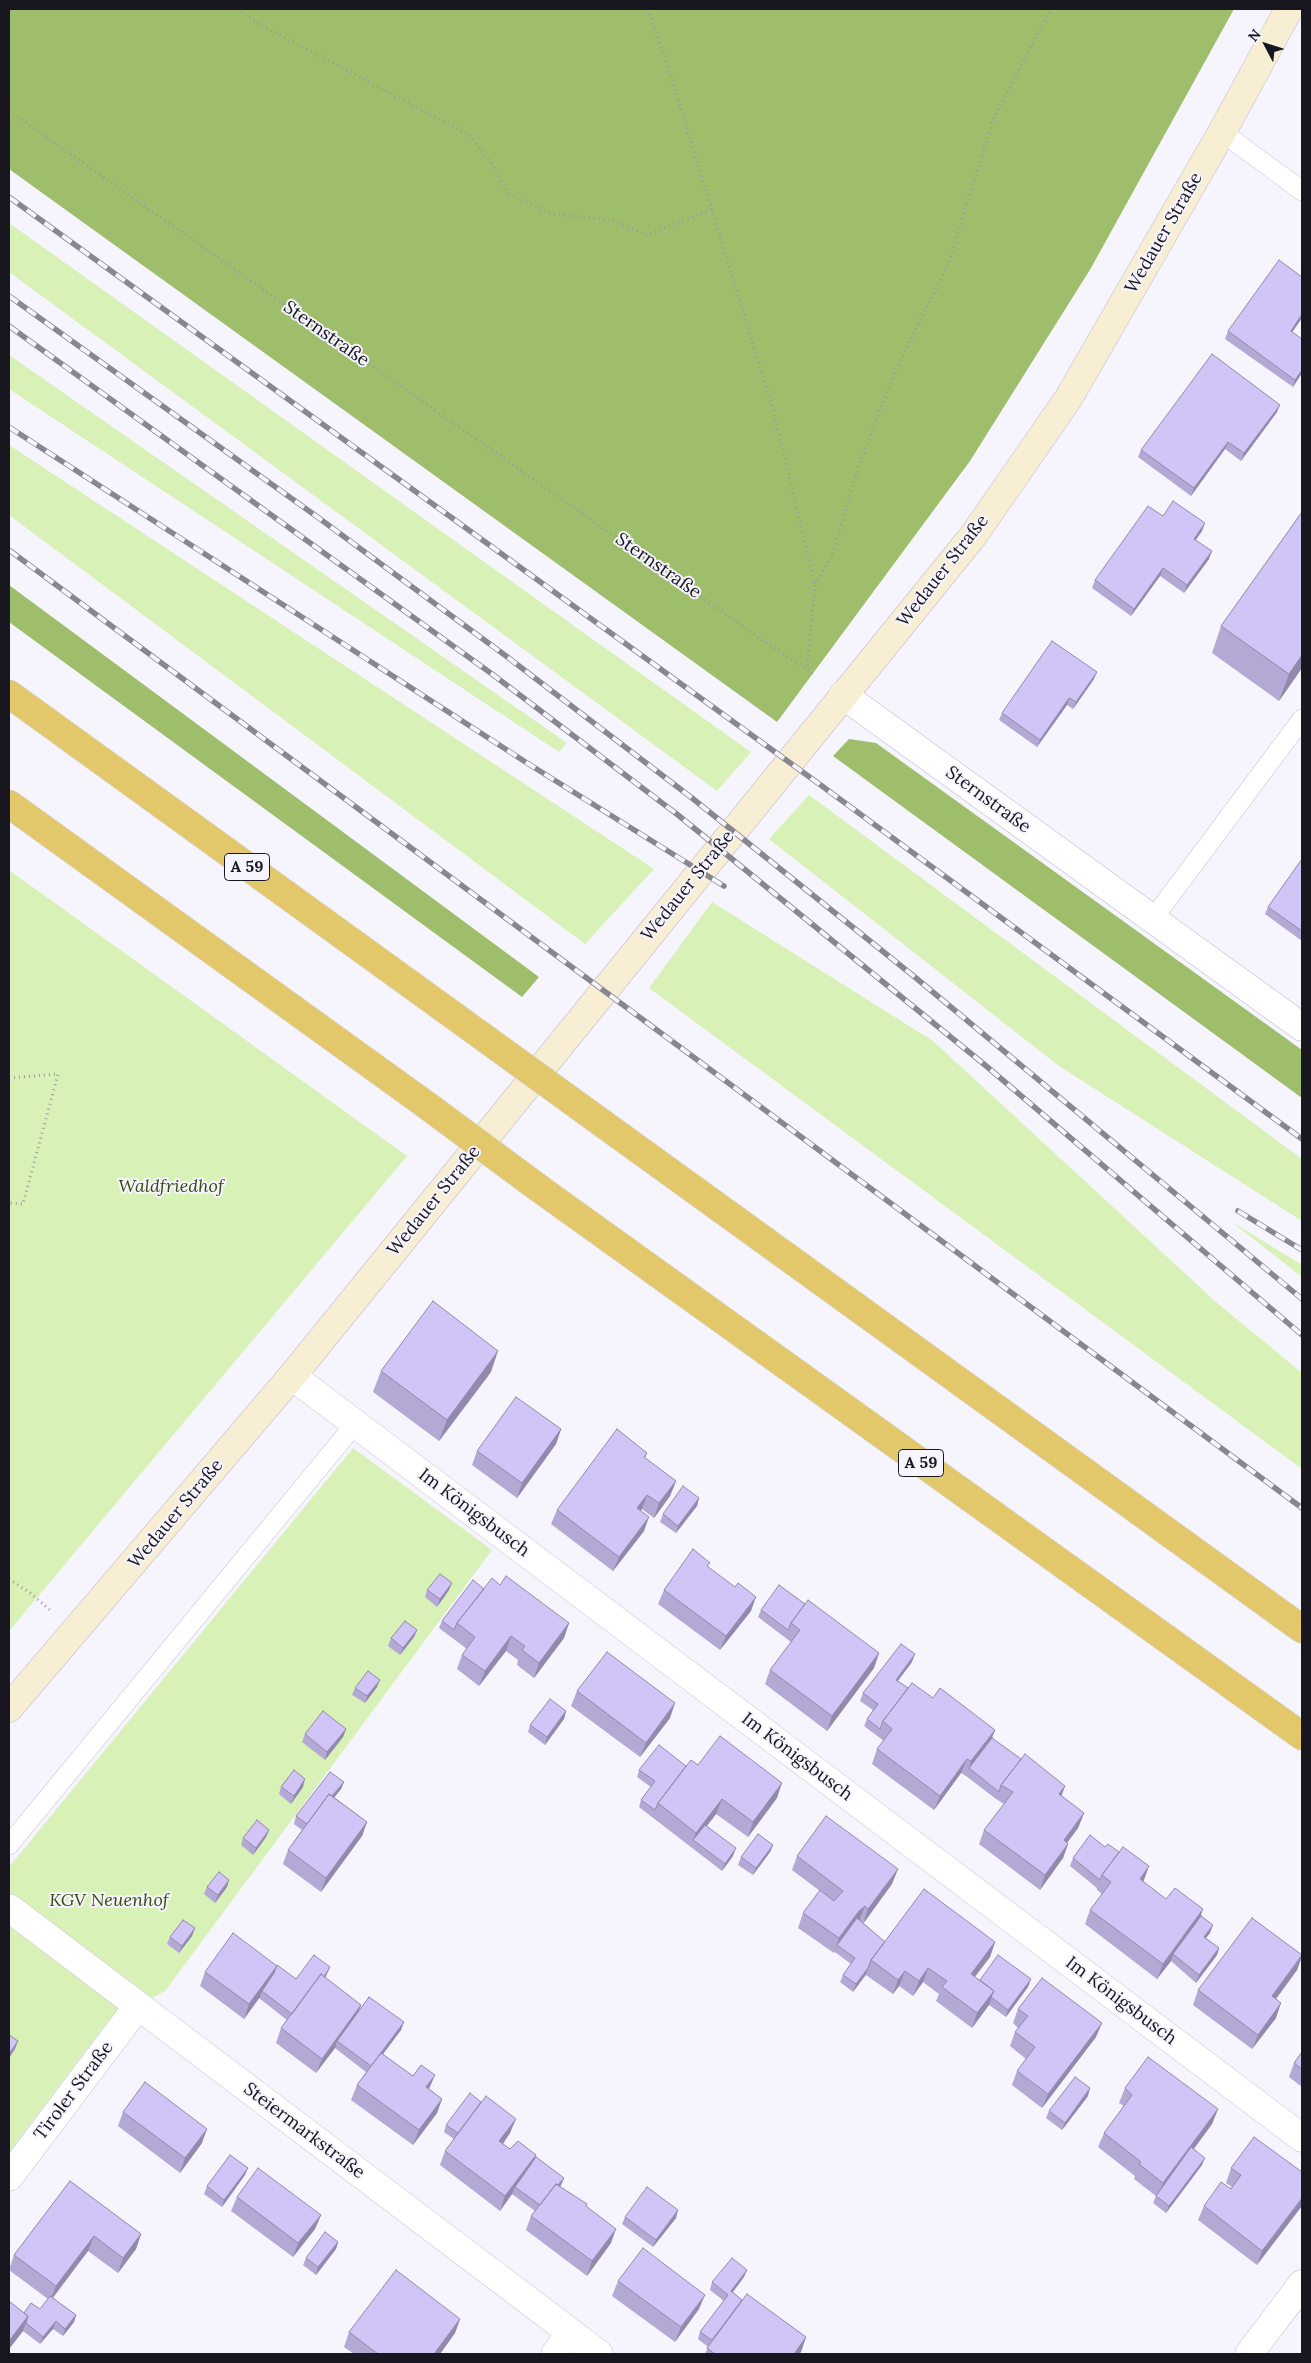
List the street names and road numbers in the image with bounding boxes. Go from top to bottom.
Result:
street label: Wedauer Straße [1121,169,1207,297]
street label: Sternstraße [279,297,373,371]
street label: Wedauer Straße [893,511,993,631]
street label: Sternstraße [611,529,705,603]
street label: Sternstraße [941,762,1035,838]
street label: Wedauer Straße [637,826,739,946]
road number: A 59 [224,854,270,880]
street label: Wedauer Straße [383,1141,485,1261]
road number: A 59 [898,1450,944,1476]
street label: Wedauer Straße [124,1455,228,1573]
street label: Im Königsbusch [414,1464,534,1562]
street label: Im Königsbusch [737,1708,857,1806]
street label: Im Königsbusch [1061,1952,1181,2050]
street label: Tiroler Straße [30,2037,118,2145]
street label: Steiermarkstraße [239,2078,369,2184]

